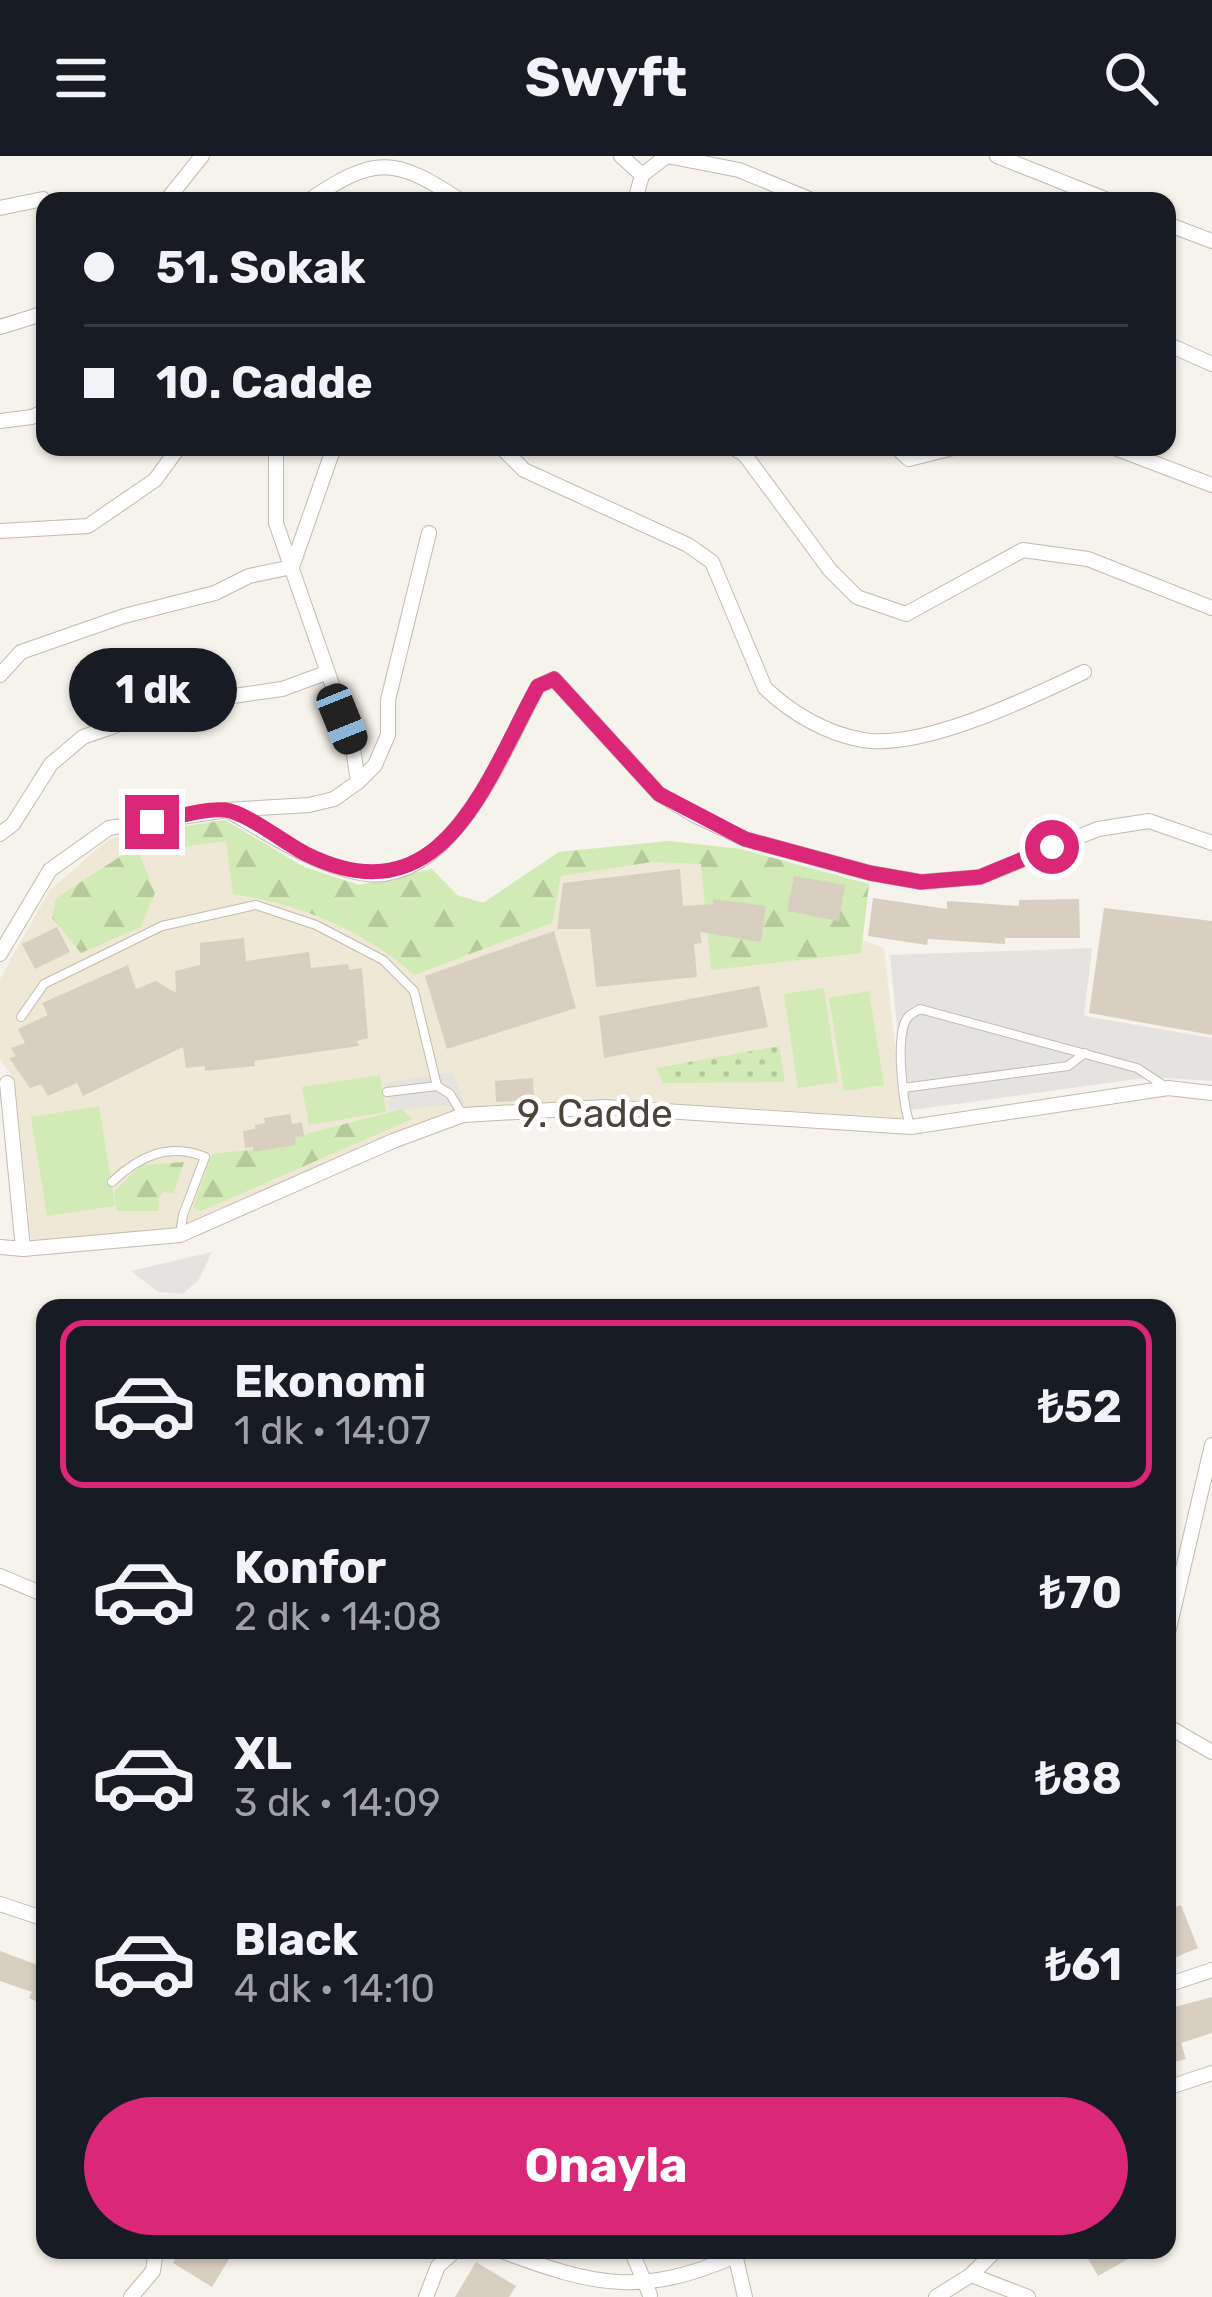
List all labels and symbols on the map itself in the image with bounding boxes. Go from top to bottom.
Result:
callout: 1 dk [68,648,236,732]
car [312,679,372,759]
route end [125,795,179,849]
route start [1025,820,1079,874]
street label: 9. Cadde [517,1091,673,1137]

